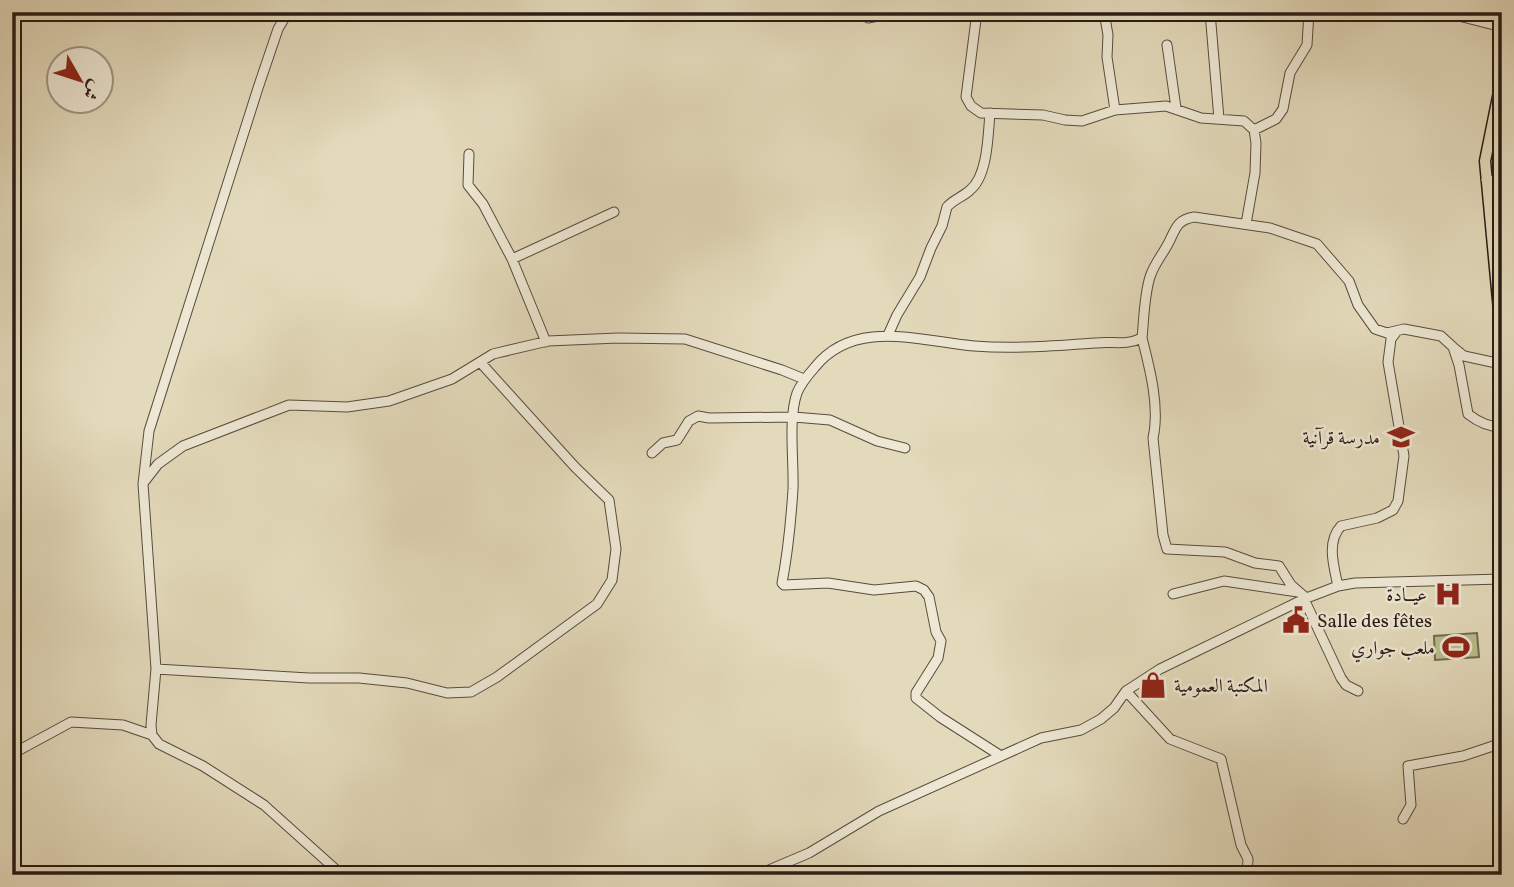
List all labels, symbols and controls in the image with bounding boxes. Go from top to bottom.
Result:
north arrow [46,46,116,116]
text: ش [76,74,108,105]
school or university icon: مدرسة قرآنية [1386,422,1416,452]
place label: مدرسة قرآنية [1302,426,1380,452]
hospital icon: عيــادة [1433,579,1463,609]
place label: عيــادة [1386,583,1427,609]
public building icon: Salle des fêtes [1281,605,1311,635]
place label: Salle des fêtes [1317,609,1432,635]
sports icon: ملعب جواري [1441,632,1471,662]
place label: ملعب جواري [1351,636,1435,663]
shop icon: المكتبة العمومية [1138,670,1168,700]
place label: المكتبة العمومية [1174,674,1268,700]

